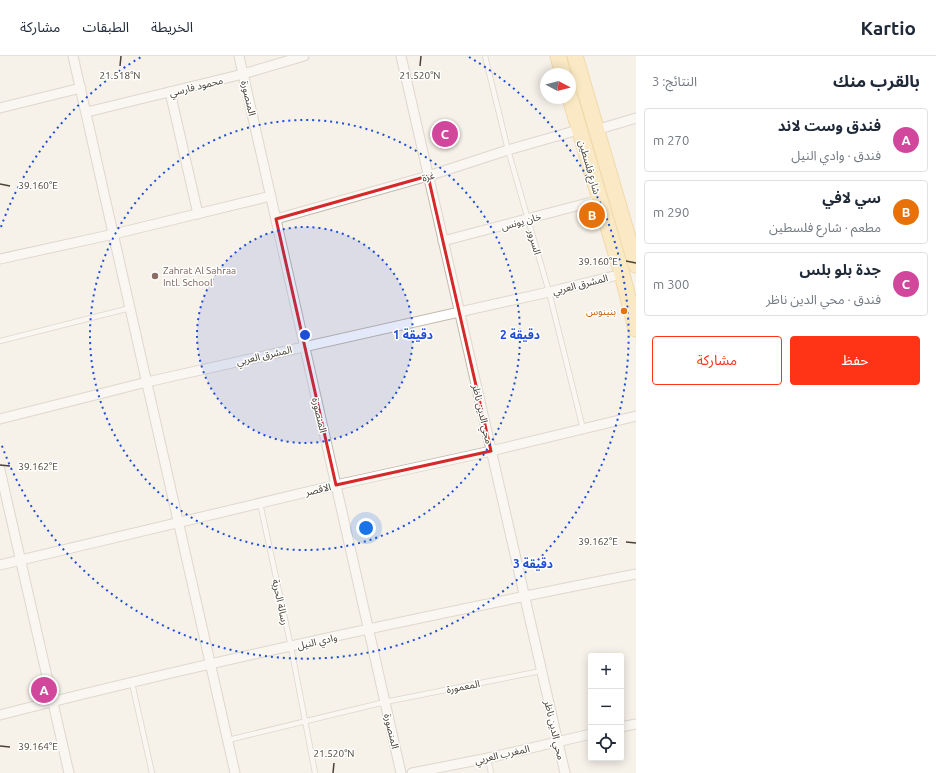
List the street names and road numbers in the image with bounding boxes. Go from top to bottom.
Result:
street label: محمود فارسي [168,74,225,101]
street label: المنصورة [238,79,258,117]
street label: شارع فلسطين [575,139,603,196]
street label: غزة [420,169,436,185]
street label: خان يونس [500,211,543,233]
street label: السرور [524,227,543,256]
street label: المشرق العربي [551,272,610,299]
street label: المشرق العربي [235,344,294,370]
street label: محي الدين ناظر [468,382,495,445]
street label: المنصورة [309,396,329,434]
street label: الاقصر [303,481,332,499]
street label: رسالة الحرية [269,578,291,627]
street label: وادي النيل [296,632,339,654]
street label: المعمورة [445,678,481,696]
street label: محي الدين ناظر [540,698,567,761]
street label: المنصورة [381,712,401,750]
street label: المغرب العربي [474,743,531,768]

